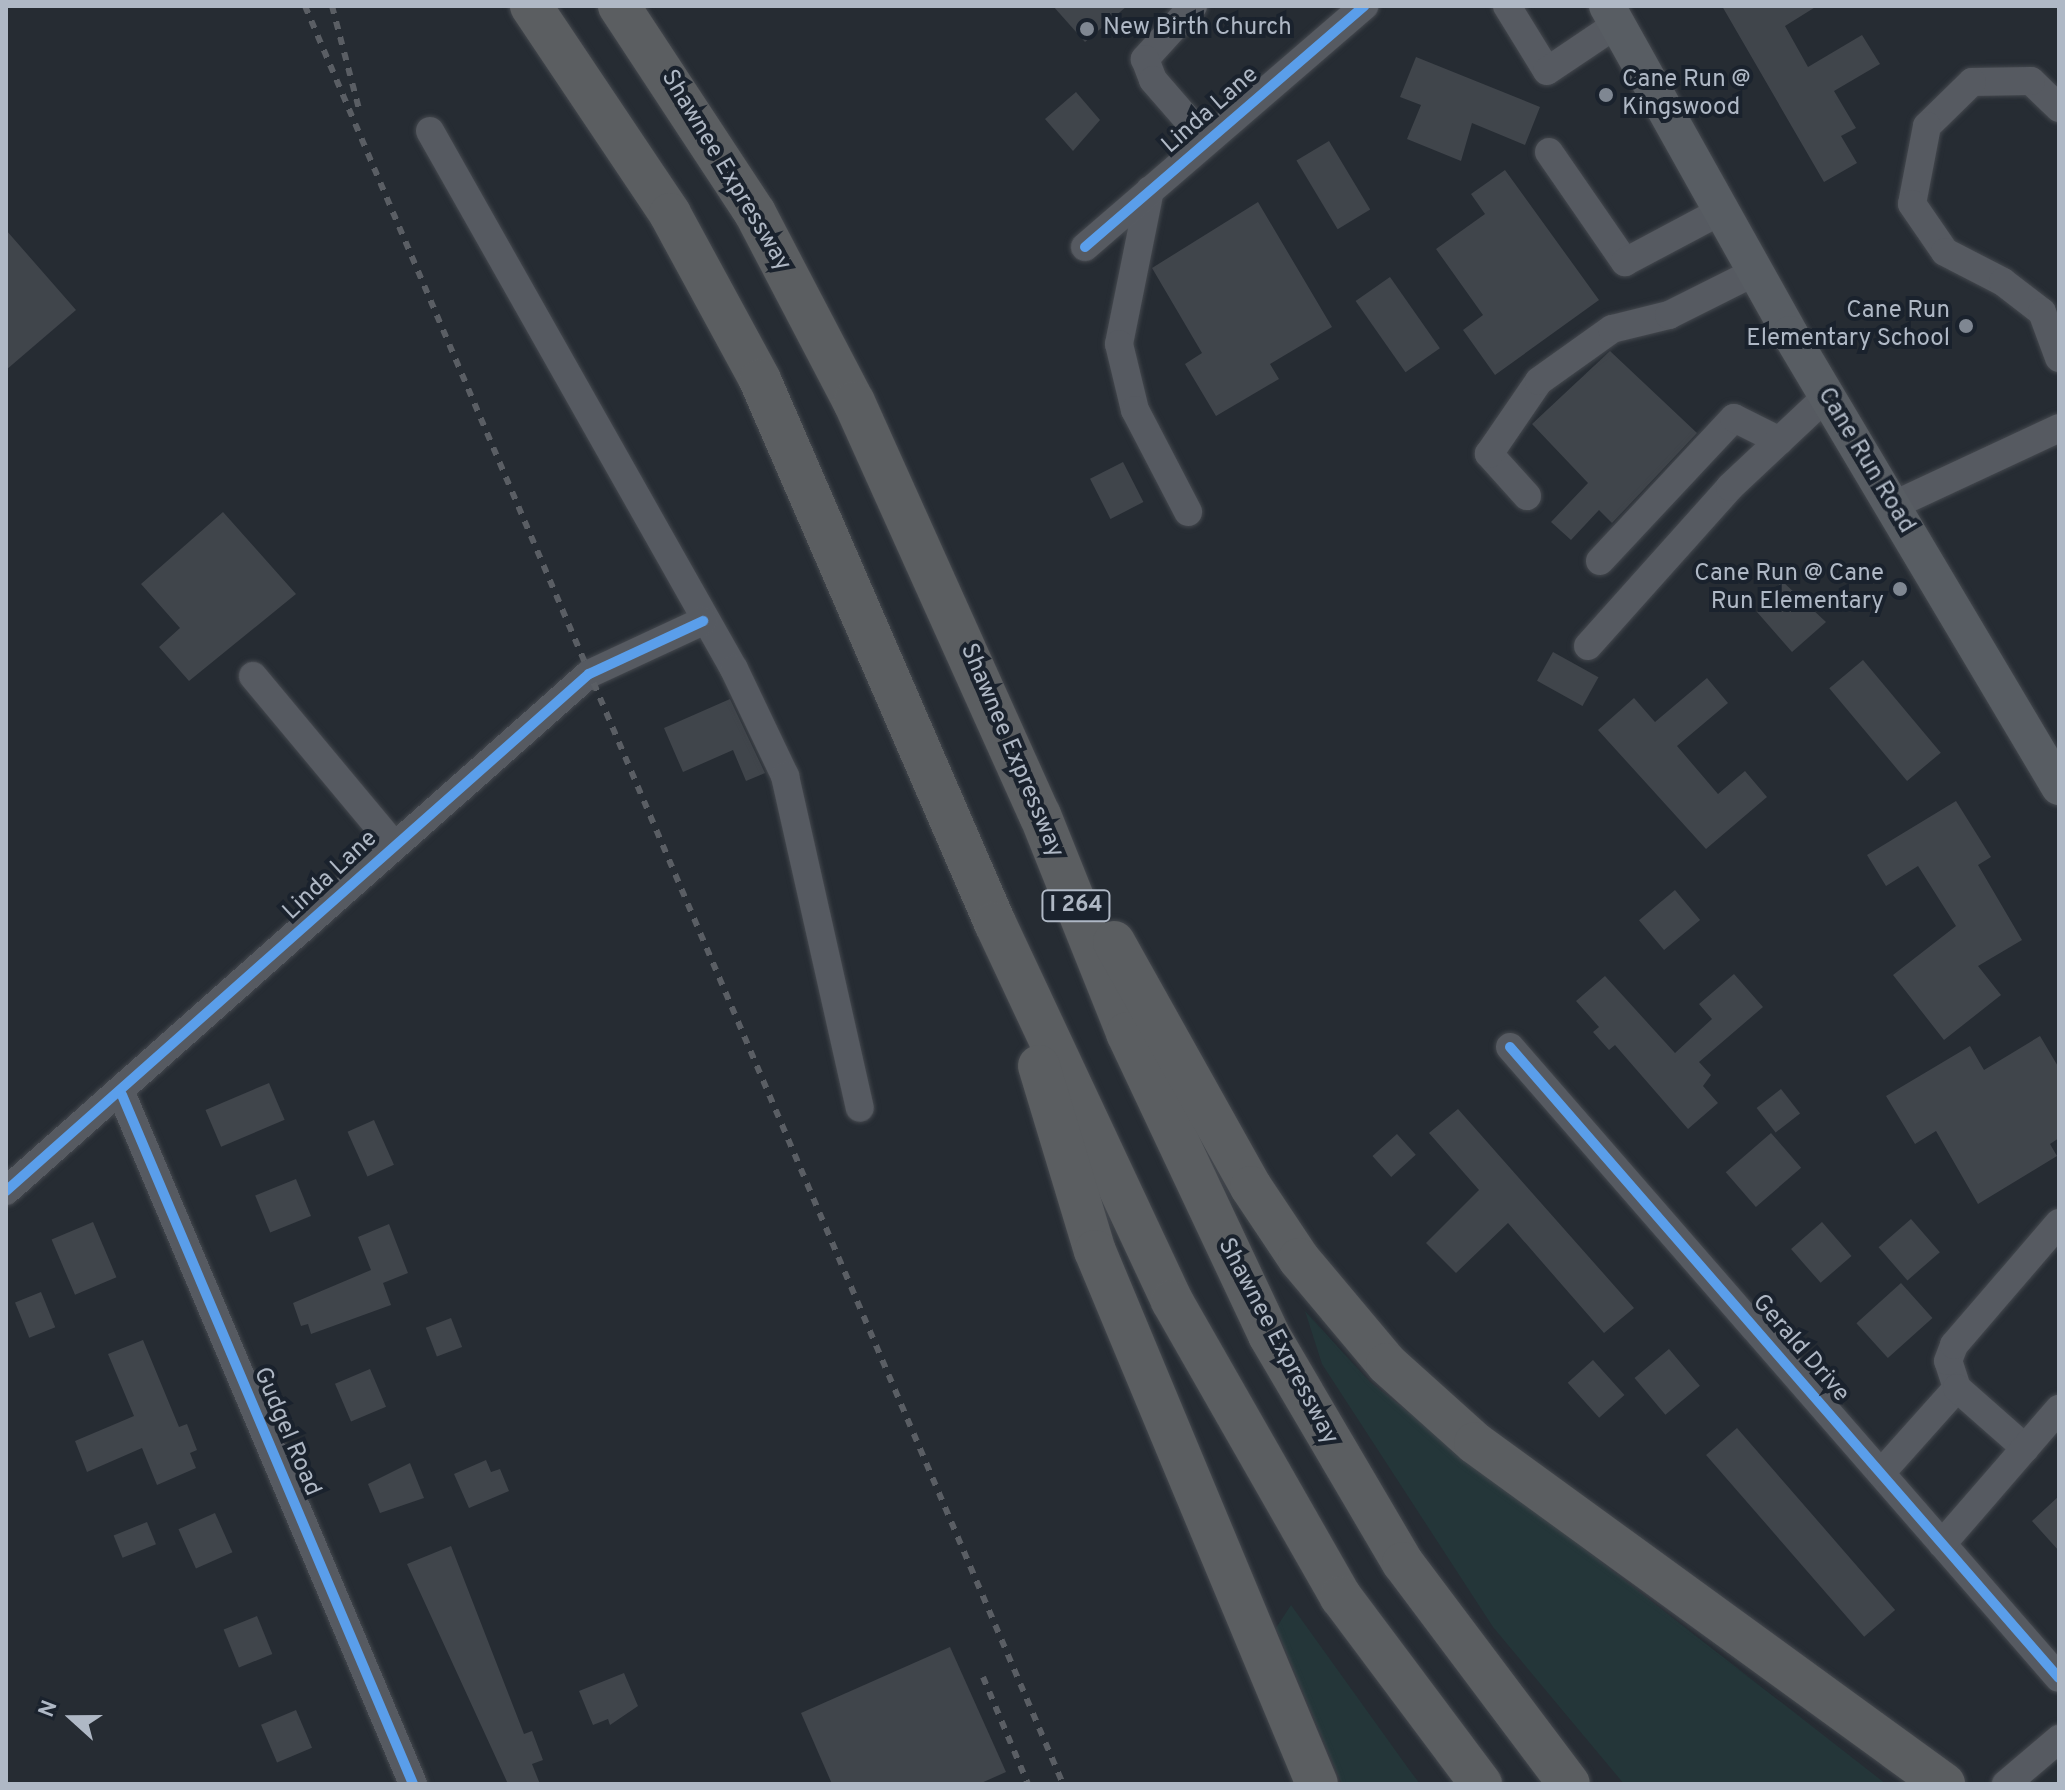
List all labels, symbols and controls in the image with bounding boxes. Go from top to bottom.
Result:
place label: New Birth Church [1103,15,1292,43]
marker: New Birth Church [1078,20,1096,38]
street label: Linda Lane [1157,61,1265,161]
street label: Shawnee Expressway [654,65,796,277]
place label: Cane Run @ Kingswood [1622,67,1751,123]
marker: Cane Run @ Kingswood [1597,86,1615,104]
place label: Cane Run Elementary School [1746,298,1950,354]
marker: Cane Run Elementary School [1957,317,1975,335]
street label: Cane Run Road [1810,383,1920,539]
place label: Cane Run @ Cane Run Elementary [1694,561,1884,617]
marker: Cane Run @ Cane Run Elementary [1891,580,1909,598]
street label: Shawnee Expressway [953,640,1069,862]
street label: Linda Lane [278,825,384,927]
road number: I 264 [1040,888,1112,924]
street label: Shawnee Expressway [1210,1234,1344,1450]
street label: Gerald Drive [1745,1289,1855,1409]
street label: Gudgel Road [246,1363,326,1501]
north arrow [32,1678,112,1758]
text: N [34,1697,65,1721]

